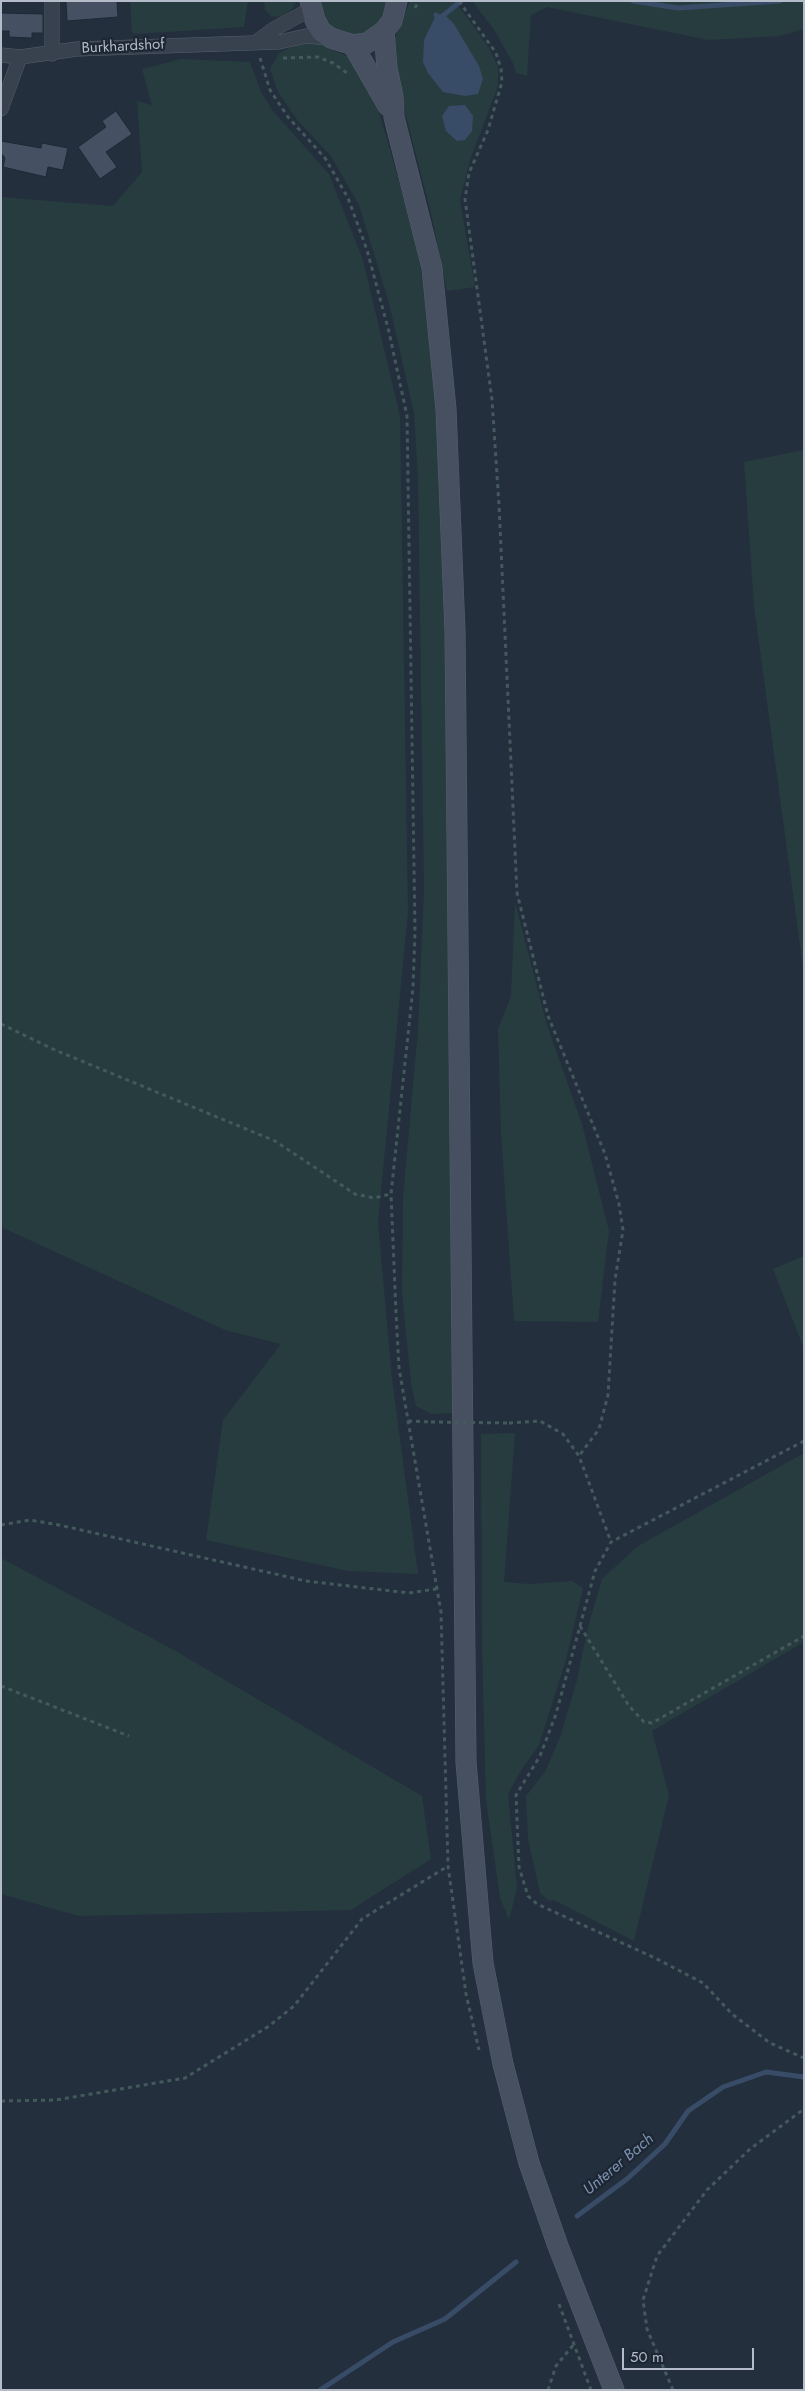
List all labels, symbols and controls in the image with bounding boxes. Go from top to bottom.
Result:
street label: Burkhardshof [81,36,165,58]
water label: Unterer Bach [580,2130,658,2200]
scale bar [625,2338,758,2370]
text: 50 m [630,2346,664,2368]

